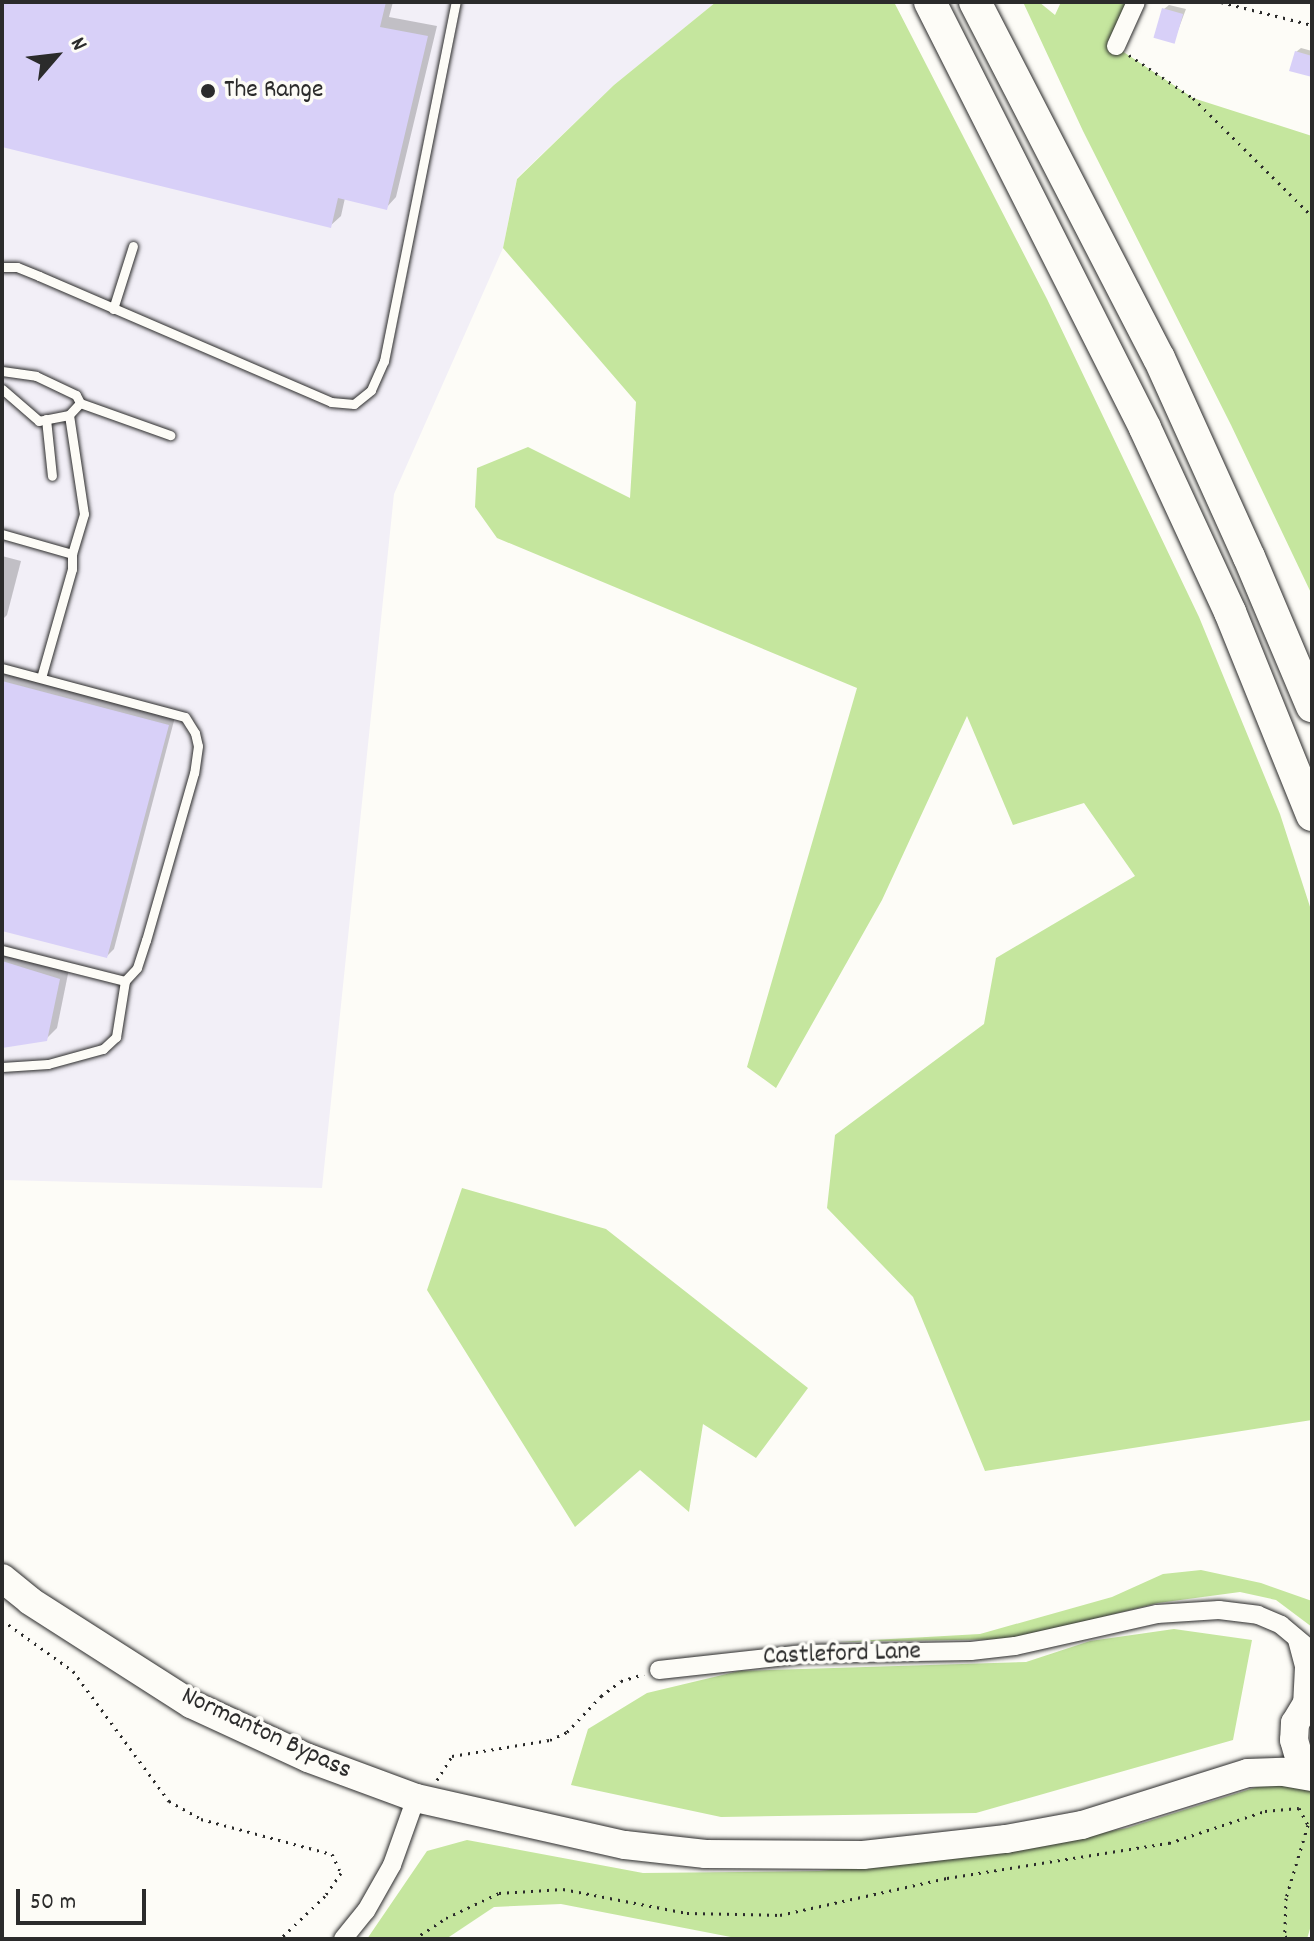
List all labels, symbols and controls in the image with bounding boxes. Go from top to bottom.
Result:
north arrow [16,16,96,96]
text: N [61,32,94,57]
place label: The Range [224,75,323,107]
marker: The Range [199,82,217,100]
street label: Castleford Lane [763,1637,921,1673]
street label: Normanton Bypass [176,1681,356,1787]
scale bar [20,1873,150,1923]
text: 50 m [30,1886,76,1920]

